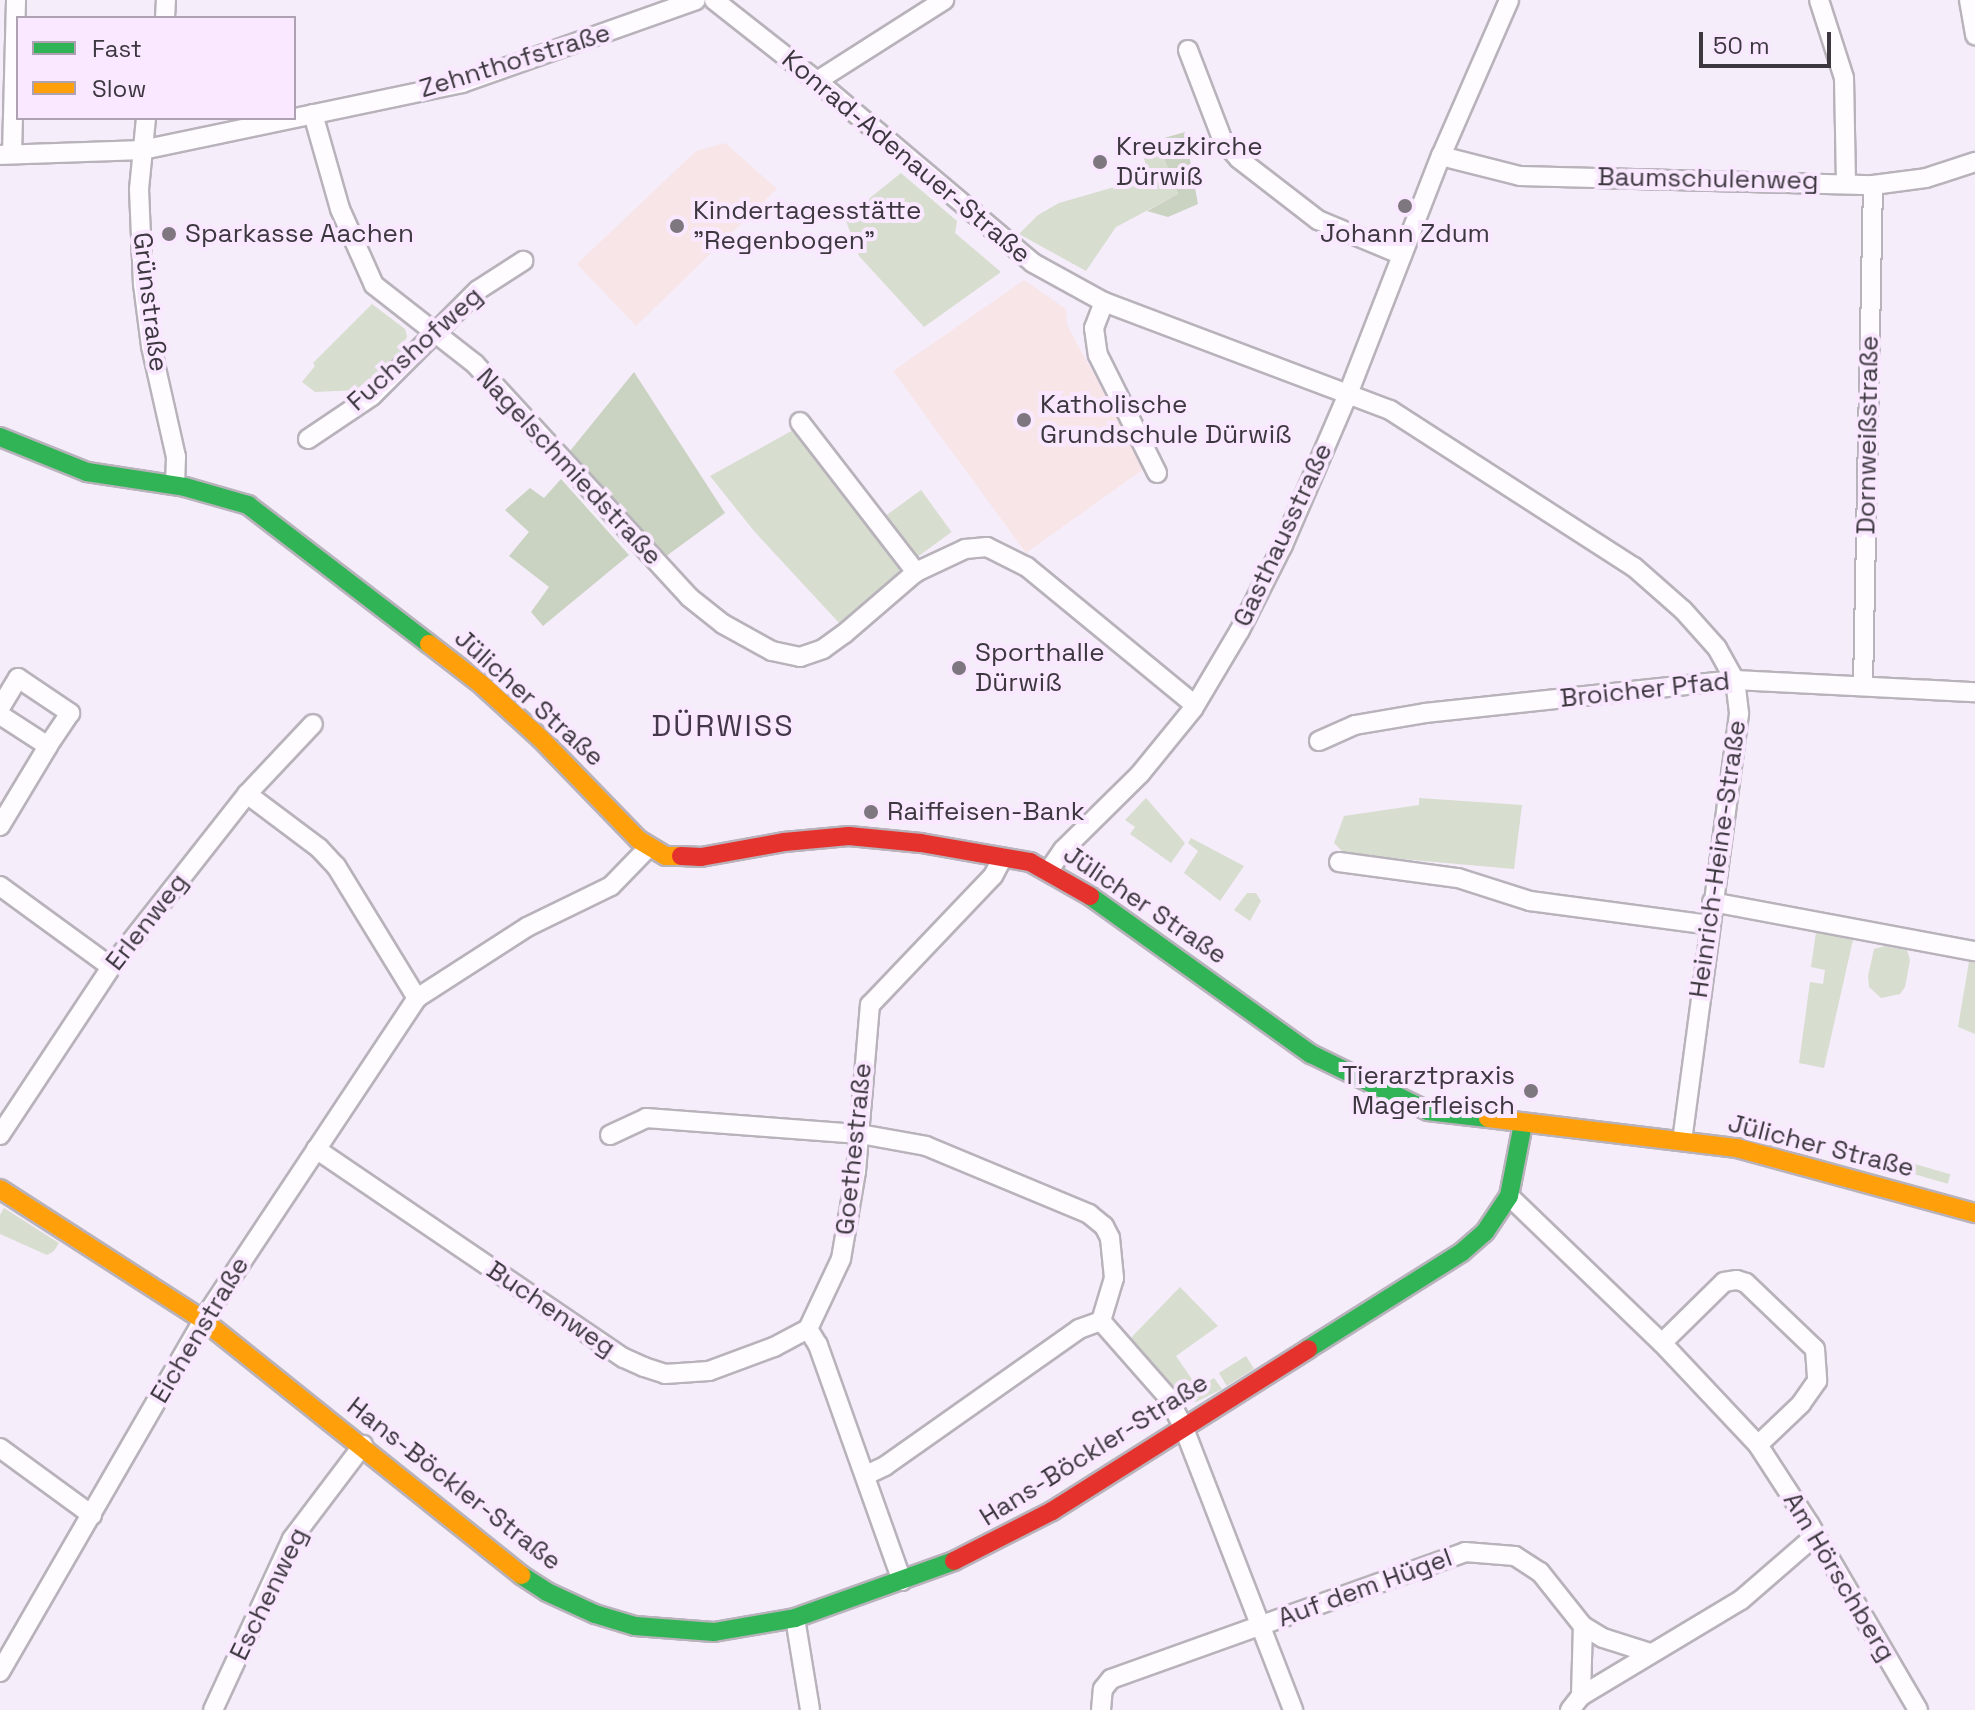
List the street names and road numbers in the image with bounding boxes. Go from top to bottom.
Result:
street label: Zehnthofstraße [416,17,614,105]
street label: Konrad-Adenauer-Straße [775,44,1037,270]
street label: Baumschulenweg [1597,161,1819,197]
street label: Grünstraße [126,231,174,373]
street label: Fuchshofweg [341,280,489,418]
street label: Dornweißstraße [1851,335,1885,535]
street label: Nagelschmiedstraße [470,362,668,572]
street label: Gasthausstraße [1227,438,1339,632]
street label: Jülicher Straße [448,623,610,773]
street label: Broicher Pfad [1559,666,1731,714]
street label: Heinrich-Heine-Straße [1683,718,1753,1000]
street label: Jülicher Straße [1057,839,1233,971]
street label: Erlenweg [99,867,195,977]
street label: Goethestraße [829,1061,879,1237]
street label: Jülicher Straße [1725,1108,1917,1184]
street label: Eichenstraße [144,1251,256,1409]
street label: Buchenweg [481,1255,621,1363]
street label: Hans-Böckler-Straße [974,1367,1214,1533]
street label: Hans-Böckler-Straße [341,1391,567,1577]
street label: Am Hörschberg [1776,1487,1902,1667]
street label: Eschenweg [223,1523,315,1665]
street label: Auf dem Hügel [1274,1542,1456,1634]

